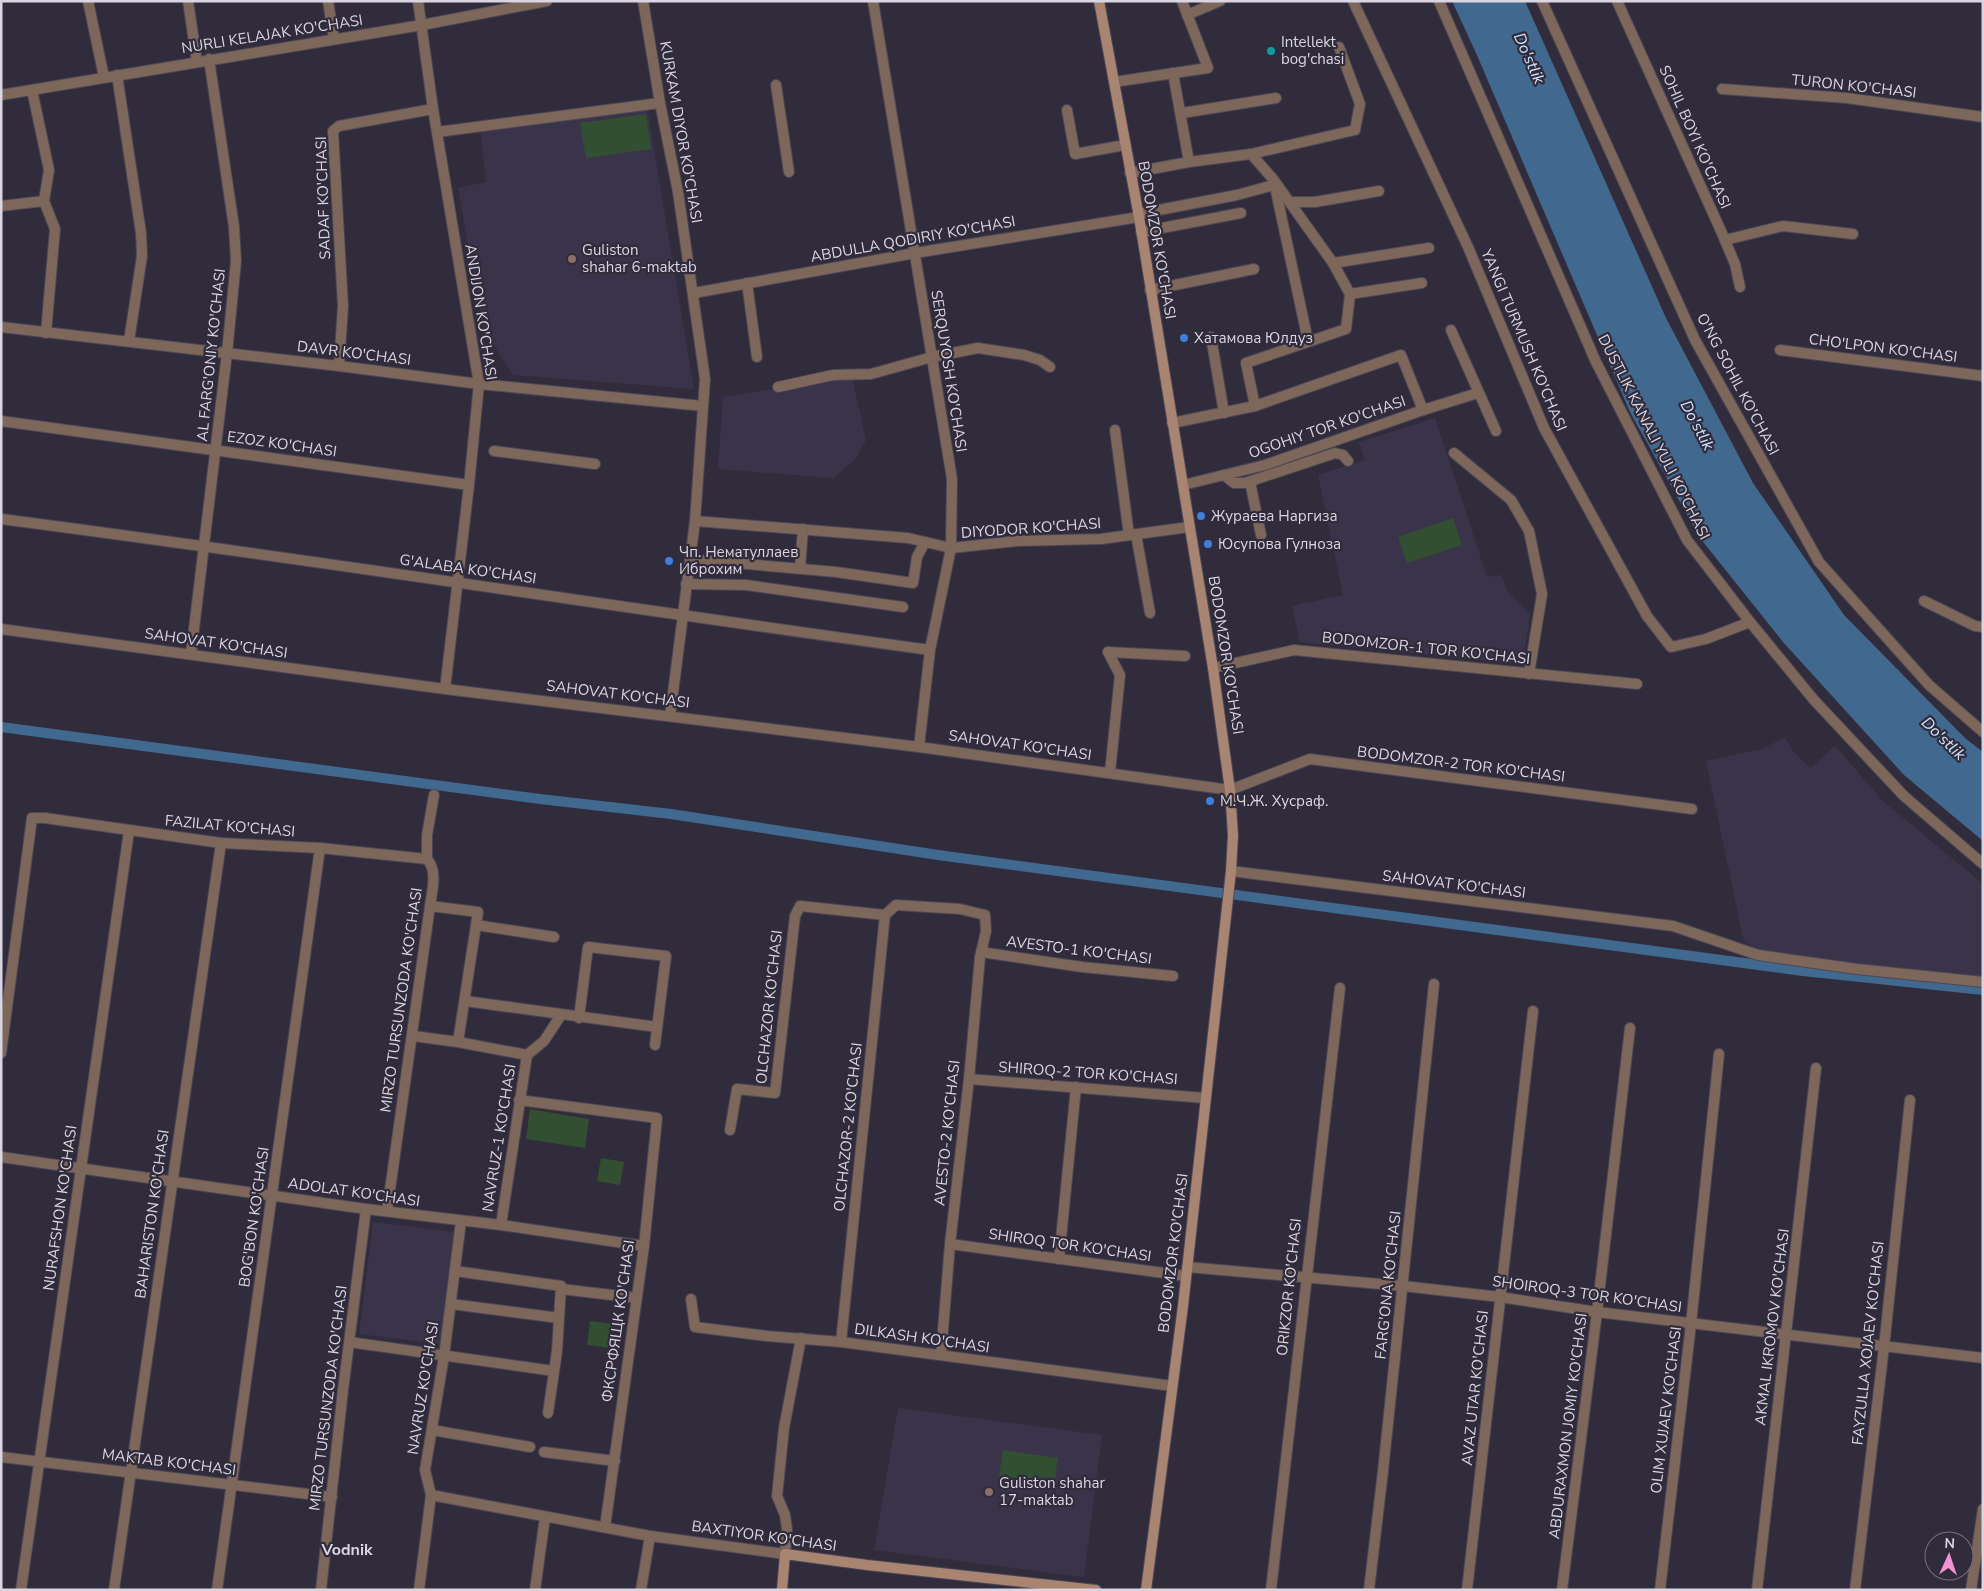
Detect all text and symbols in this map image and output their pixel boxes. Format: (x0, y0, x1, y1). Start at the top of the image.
street label: NURLI KELAJAK KO'CHASI (180, 10, 364, 58)
water label: Do'stlik (1508, 29, 1551, 88)
place label: Intellekt bog'chasi (1281, 32, 1344, 69)
street label: KURKAM DIYOR KO'CHASI (655, 39, 707, 225)
marker: Intellekt bog'chasi (1265, 45, 1277, 57)
street label: SOHIL BOYI KO'CHASI (1654, 62, 1736, 212)
street label: TURON KO'CHASI (1791, 69, 1917, 103)
street label: SADAF KO'CHASI (311, 136, 335, 260)
street label: BODOMZOR KO'CHASI (1133, 159, 1181, 321)
street label: ABDULLA QODIRIY KO'CHASI (809, 211, 1017, 267)
place label: Guliston shahar 6-maktab (582, 240, 697, 277)
street label: ANDIJON KO'CHASI (460, 243, 502, 381)
street label: YANGI TURMUSH KO'CHASI (1476, 245, 1571, 434)
marker: Guliston shahar 6-maktab (566, 253, 578, 265)
street label: AL FARG'ONIY KO'CHASI (192, 268, 230, 442)
street label: SERQUYOSH KO'CHASI (926, 289, 972, 453)
street label: O'NG SOHIL KO'CHASI (1692, 310, 1784, 458)
place label: Хатамова Юлдуз (1194, 328, 1313, 348)
street label: CHO'LPON KO'CHASI (1808, 329, 1958, 367)
street label: DUSTLIK KANALI YULI KO'CHASI (1593, 331, 1715, 543)
marker: Хатамова Юлдуз (1178, 332, 1190, 344)
street label: DAVR KO'CHASI (296, 336, 412, 370)
street label: OGOHIY TOR KO'CHASI (1246, 391, 1408, 463)
water label: Do'stlik (1675, 396, 1720, 455)
street label: EZOZ KO'CHASI (226, 426, 338, 462)
place label: Жураева Наргиза (1211, 506, 1338, 526)
marker: Жураева Наргиза (1195, 510, 1207, 522)
street label: DIYODOR KO'CHASI (960, 513, 1102, 543)
place label: Юсупова Гулноза (1218, 534, 1341, 554)
marker: Юсупова Гулноза (1202, 538, 1214, 550)
place label: Чп. Нематуллаев Иброхим (679, 542, 798, 579)
street label: G'ALABA KO'CHASI (398, 550, 538, 588)
marker: Чп. Нематуллаев Иброхим (663, 555, 675, 567)
street label: BODOMZOR KO'CHASI (1204, 574, 1248, 736)
street label: SAHOVAT KO'CHASI (143, 623, 289, 663)
street label: BODOMZOR-1 TOR KO'CHASI (1321, 627, 1531, 669)
street label: SAHOVAT KO'CHASI (545, 675, 691, 713)
water label: Do'stlik (1916, 712, 1971, 766)
street label: SAHOVAT KO'CHASI (947, 725, 1093, 765)
street label: BODOMZOR-2 TOR KO'CHASI (1356, 741, 1566, 787)
place label: М.Ч.Ж. Хусраф. (1220, 791, 1328, 811)
marker: М.Ч.Ж. Хусраф. (1204, 795, 1216, 807)
street label: FAZILAT KO'CHASI (164, 810, 296, 842)
street label: SAHOVAT KO'CHASI (1381, 865, 1527, 903)
street label: MIRZO TURSUNZODA KO'CHASI (375, 886, 427, 1114)
street label: OLCHAZOR KO'CHASI (751, 929, 787, 1085)
street label: AVESTO-1 KO'CHASI (1005, 931, 1153, 969)
street label: OLCHAZOR-2 KO'CHASI (829, 1042, 867, 1212)
street label: SHIROQ-2 TOR KO'CHASI (998, 1057, 1178, 1089)
street label: AVESTO-2 KO'CHASI (929, 1059, 965, 1207)
street label: NAVRUZ-1 KO'CHASI (477, 1063, 521, 1213)
street label: NURAFSHON KO'CHASI (38, 1124, 82, 1292)
street label: BAHARISTON KO'CHASI (130, 1128, 174, 1300)
street label: BOG'BON KO'CHASI (234, 1145, 274, 1289)
street label: BODOMZOR KO'CHASI (1153, 1172, 1193, 1334)
street label: ADOLAT KO'CHASI (287, 1173, 421, 1211)
street label: FARG'ONA KO'CHASI (1370, 1210, 1406, 1360)
street label: ORIKZOR KO'CHASI (1272, 1217, 1306, 1357)
street label: SHIROQ TOR KO'CHASI (987, 1224, 1153, 1266)
street label: AKMAL IKROMOV KO'CHASI (1750, 1227, 1794, 1427)
street label: ФКСРФЯЩК KO'CHASI (597, 1239, 639, 1403)
street label: FAYZULLA XOJAEV KO'CHASI (1847, 1240, 1889, 1446)
street label: SHOIROQ-3 TOR KO'CHASI (1491, 1271, 1683, 1317)
street label: MIRZO TURSUNZODA KO'CHASI (304, 1284, 352, 1512)
street label: AVAZ UTAR KO'CHASI (1457, 1309, 1493, 1467)
street label: ABDURAXMON JOMIY KO'CHASI (1544, 1312, 1592, 1540)
street label: DILKASH KO'CHASI (853, 1319, 991, 1357)
street label: NAVRUZ KO'CHASI (403, 1320, 443, 1456)
street label: OLIM XUJAEV KO'CHASI (1646, 1325, 1686, 1495)
street label: MAKTAB KO'CHASI (101, 1444, 237, 1480)
place label: Guliston shahar 17-maktab (999, 1473, 1105, 1510)
marker: Guliston shahar 17-maktab (983, 1486, 995, 1498)
street label: BAXTIYOR KO'CHASI (690, 1516, 838, 1556)
north arrow (1924, 1531, 1974, 1581)
text: N (1944, 1534, 1955, 1553)
district label: Vodnik (320, 1539, 373, 1561)

